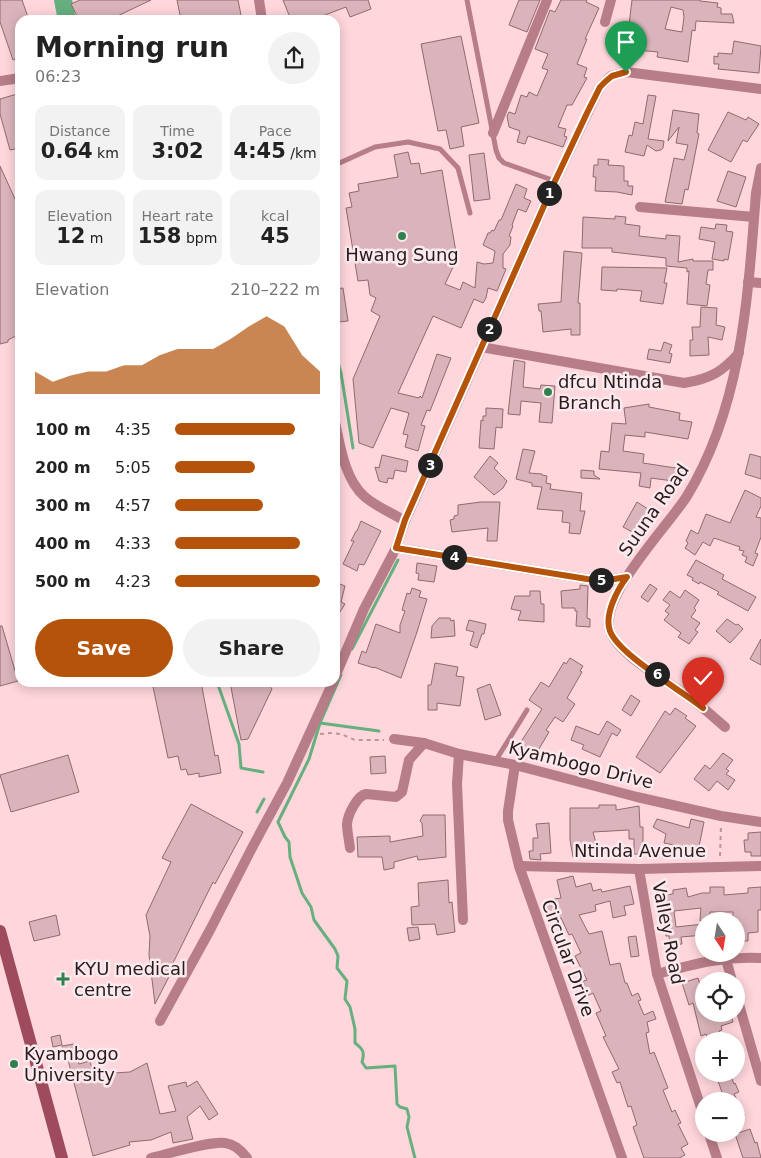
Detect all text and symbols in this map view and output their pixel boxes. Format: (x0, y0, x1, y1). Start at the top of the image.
pin (605, 21, 647, 72)
icon: arrive (612, 28, 640, 56)
text: Morning run (35, 31, 229, 64)
button: share (268, 32, 320, 84)
text: 06:23 (35, 67, 81, 86)
text: Distance (49, 123, 110, 139)
text: Time (160, 123, 195, 139)
text: Pace (259, 123, 292, 139)
text: 0.64 (41, 139, 93, 163)
text: 3:02 (151, 139, 204, 163)
text: 4:45 (234, 139, 286, 163)
text: km (93, 145, 119, 161)
text: /km (286, 145, 317, 161)
pin: 1 (536, 180, 562, 206)
text: 1 (545, 185, 554, 201)
text: Elevation (47, 208, 112, 224)
text: Heart rate (142, 208, 213, 224)
text: kcal (261, 208, 289, 224)
text: 12 (56, 224, 85, 248)
text: 158 (138, 224, 181, 248)
text: 45 (261, 224, 290, 248)
text: m (85, 230, 103, 246)
text: bpm (181, 230, 217, 246)
marker: Hwang Sung (396, 230, 408, 242)
place label: Hwang Sung (345, 244, 459, 265)
text: Elevation (35, 280, 109, 299)
text: 210–222 m (230, 280, 320, 299)
pin: 2 (476, 316, 502, 342)
text: 2 (485, 321, 494, 337)
place label: dfcu Ntinda Branch (558, 371, 662, 413)
marker: dfcu Ntinda Branch (542, 386, 554, 398)
text: 100 m (35, 420, 91, 439)
text: 4:35 (115, 420, 151, 439)
pin: 3 (418, 452, 442, 478)
text: 3 (426, 457, 435, 473)
text: 200 m (35, 458, 91, 477)
text: 5:05 (115, 458, 151, 477)
street label: Suuna Road (614, 460, 693, 560)
text: 300 m (35, 496, 91, 515)
text: 4:57 (115, 496, 151, 515)
text: 400 m (35, 534, 91, 553)
text: 4:33 (115, 534, 151, 553)
pin: 4 (442, 544, 466, 570)
text: 4 (450, 549, 459, 565)
pin: 5 (588, 568, 614, 592)
text: 500 m (35, 572, 91, 591)
text: 4:23 (115, 572, 151, 591)
text: 5 (597, 572, 606, 588)
button: Save (35, 619, 173, 677)
button: Share (183, 619, 320, 677)
pin (682, 657, 724, 708)
pin: 6 (644, 662, 670, 686)
icon: check (689, 664, 717, 692)
text: 6 (653, 666, 662, 682)
street label: Kyambogo Drive (507, 736, 656, 793)
street label: Ntinda Avenue (574, 840, 706, 861)
street label: Valley Road (648, 880, 689, 986)
street label: Circular Drive (538, 896, 599, 1019)
north arrow (695, 912, 745, 962)
map controls (695, 912, 745, 1142)
place label: KYU medical centre (74, 958, 186, 1000)
marker: KYU medical centre (56, 972, 70, 986)
button: locate (695, 972, 745, 1022)
button: + (695, 1032, 745, 1082)
place label: Kyambogo University (24, 1043, 119, 1085)
marker: Kyambogo University (8, 1058, 20, 1070)
button: − (695, 1092, 745, 1142)

